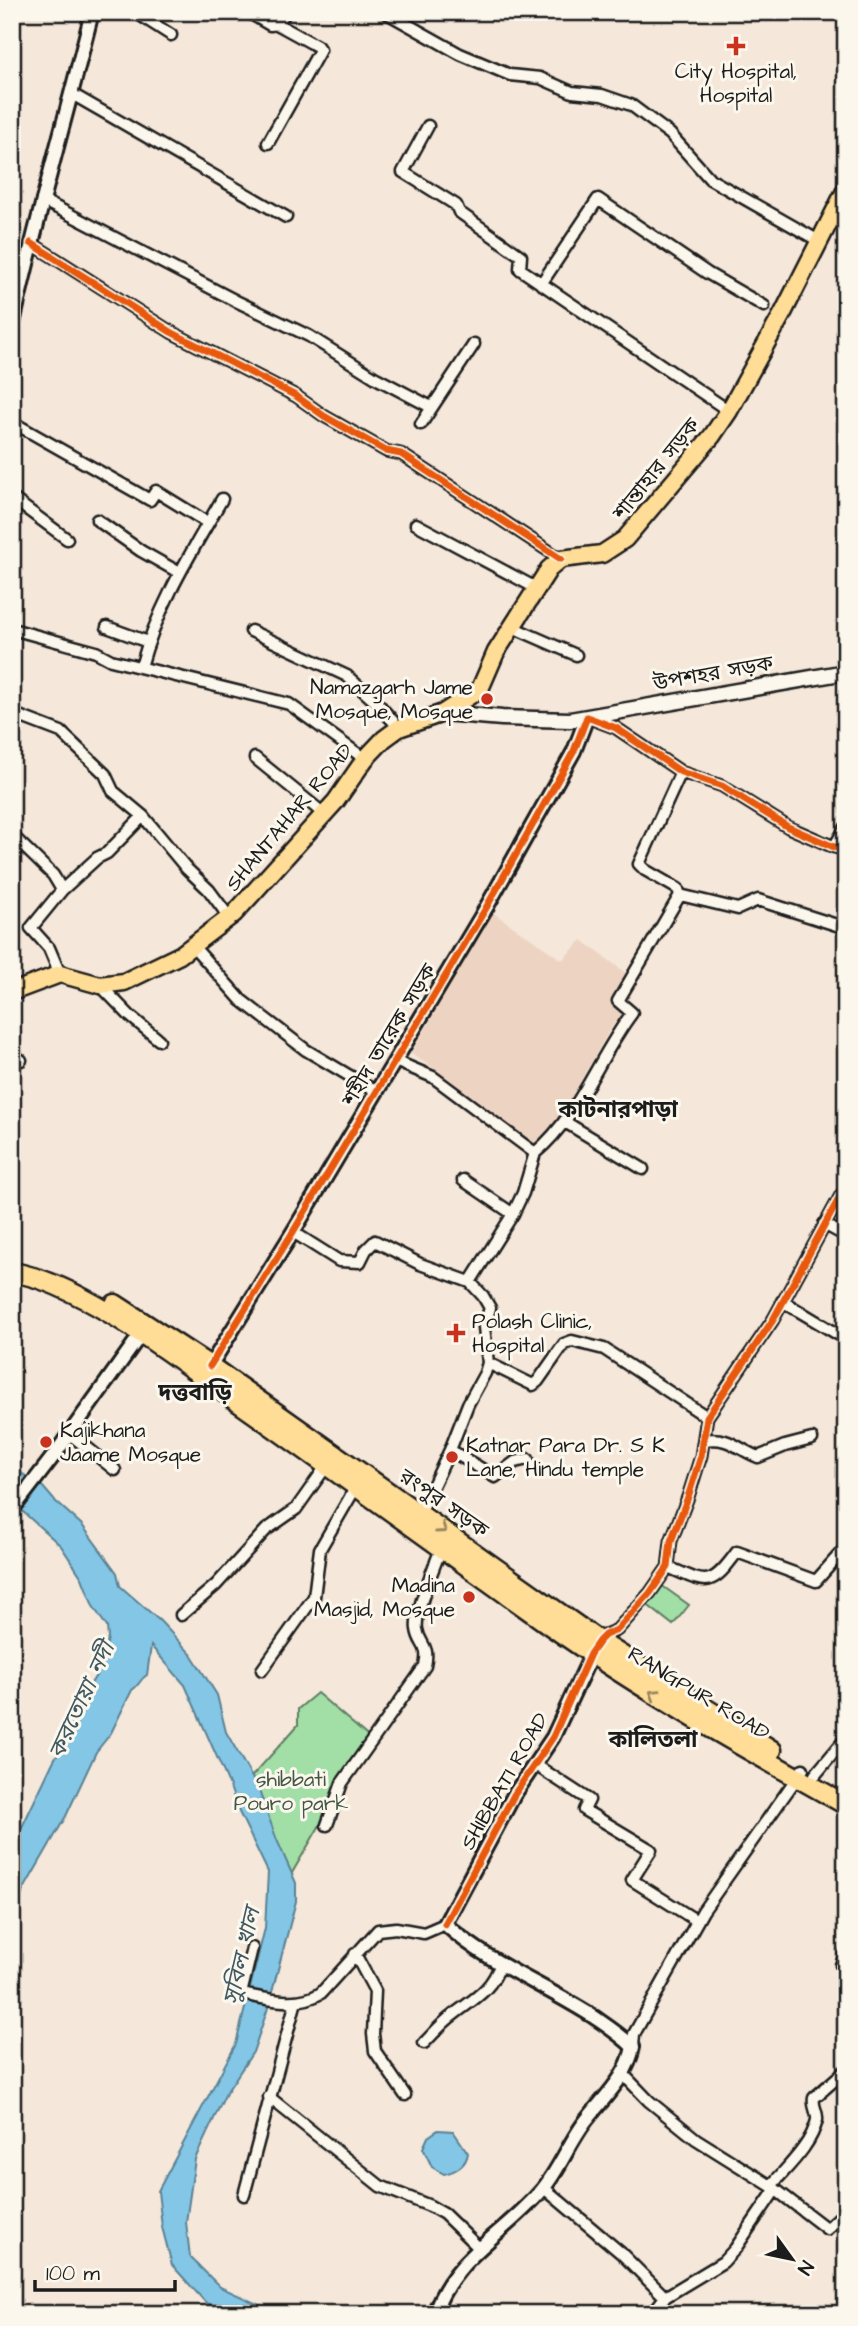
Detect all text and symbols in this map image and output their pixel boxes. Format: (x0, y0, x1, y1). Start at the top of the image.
marker: City Hospital, Hospital (726, 36, 746, 56)
place label: City Hospital, Hospital (675, 57, 797, 111)
street label: শান্তাহার সড়ক (605, 411, 707, 527)
street label: উপশহর সড়ক (650, 648, 776, 698)
place label: Namazgarh Jame Mosque, Mosque (310, 673, 473, 726)
marker: Namazgarh Jame Mosque, Mosque (479, 691, 495, 707)
street label: SHANTAHAR ROAD (219, 737, 360, 898)
street label: শহীদ তারেক সড়ক (335, 957, 444, 1113)
district label: কাটনারপাড়া (557, 1094, 678, 1126)
place label: Polash Clinic, Hospital (472, 1307, 593, 1361)
marker: Polash Clinic, Hospital (446, 1323, 466, 1343)
district label: দত্তবাড়ি (157, 1377, 232, 1409)
place label: Kajikhana Jaame Mosque (60, 1416, 201, 1469)
place label: Katnar Para Dr. S K Lane, Hindu temple (466, 1431, 665, 1485)
marker: Kajikhana Jaame Mosque (38, 1434, 54, 1450)
marker: Katnar Para Dr. S K Lane, Hindu temple (444, 1449, 460, 1465)
street label: রংপুর সড়ক (393, 1462, 495, 1545)
one-way arrow (434, 1521, 447, 1533)
place label: Madina Masjid, Mosque (314, 1571, 455, 1624)
marker: Madina Masjid, Mosque (461, 1589, 477, 1605)
water label: করতোয়া নদী (41, 1633, 125, 1764)
street label: RANGPUR ROAD (622, 1640, 775, 1747)
one-way arrow (648, 1689, 661, 1702)
street label: SHIBBATI ROAD (454, 1707, 556, 1855)
district label: কালিতলা (607, 1724, 698, 1756)
park label: shibbati Pouro park (234, 1765, 348, 1819)
water label: সুবিল খাল (215, 1901, 270, 2008)
north arrow (756, 2224, 826, 2294)
scale bar (35, 2249, 175, 2293)
text: N (790, 2255, 820, 2280)
text: 100 m (46, 2259, 101, 2288)

